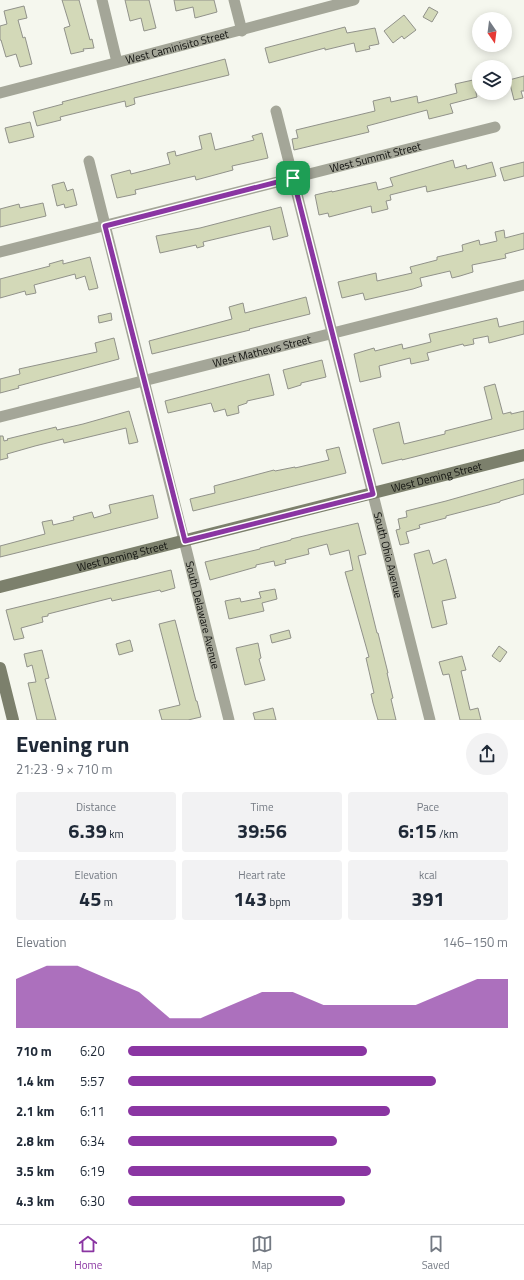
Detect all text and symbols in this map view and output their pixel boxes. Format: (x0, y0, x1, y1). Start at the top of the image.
north arrow (472, 12, 512, 52)
map controls (472, 12, 512, 100)
street label: West Caminisito Street (124, 26, 231, 68)
button: layers (472, 60, 512, 100)
street label: West Summit Street (328, 138, 423, 176)
pin (276, 161, 310, 195)
icon: arrive (282, 167, 304, 189)
street label: West Mathews Street (211, 331, 313, 371)
street label: West Deming Street (389, 458, 484, 496)
street label: South Ohio Avenue (370, 510, 407, 600)
street label: West Deming Street (75, 537, 169, 575)
street label: South Delaware Avenue (182, 559, 224, 671)
text: Evening run (16, 727, 129, 761)
button: share (466, 733, 508, 775)
text: 21:23 · 9 × 710 m (16, 759, 112, 779)
text: Distance (76, 799, 116, 815)
text: Time (251, 799, 273, 815)
text: Pace (417, 799, 439, 815)
text: 6.39 (68, 815, 107, 846)
text: 39:56 (237, 815, 287, 846)
text: 6:15 (398, 815, 437, 846)
text: km (107, 826, 124, 842)
text: /km (437, 826, 458, 842)
text: Elevation (75, 867, 117, 883)
text: Heart rate (238, 867, 286, 883)
text: kcal (419, 867, 437, 883)
text: 45 (79, 883, 101, 914)
text: 143 (234, 883, 267, 914)
text: 391 (411, 883, 445, 914)
text: m (101, 894, 113, 910)
text: bpm (267, 894, 290, 910)
text: Elevation (16, 932, 67, 952)
text: 146–150 m (442, 932, 508, 952)
text: 710 m (16, 1041, 52, 1061)
text: 6:20 (80, 1041, 105, 1061)
text: 1.4 km (16, 1071, 54, 1091)
text: 5:57 (80, 1071, 105, 1091)
text: 2.1 km (16, 1101, 54, 1121)
text: 6:11 (80, 1101, 105, 1121)
text: 2.8 km (16, 1131, 54, 1151)
text: 6:34 (80, 1131, 105, 1151)
text: 3.5 km (16, 1161, 54, 1181)
text: 6:19 (80, 1161, 105, 1181)
text: 4.3 km (16, 1191, 54, 1211)
text: 6:30 (80, 1191, 105, 1211)
tab: Home (74, 1233, 102, 1273)
tab: Map (251, 1233, 273, 1273)
tab: Saved (422, 1233, 450, 1273)

